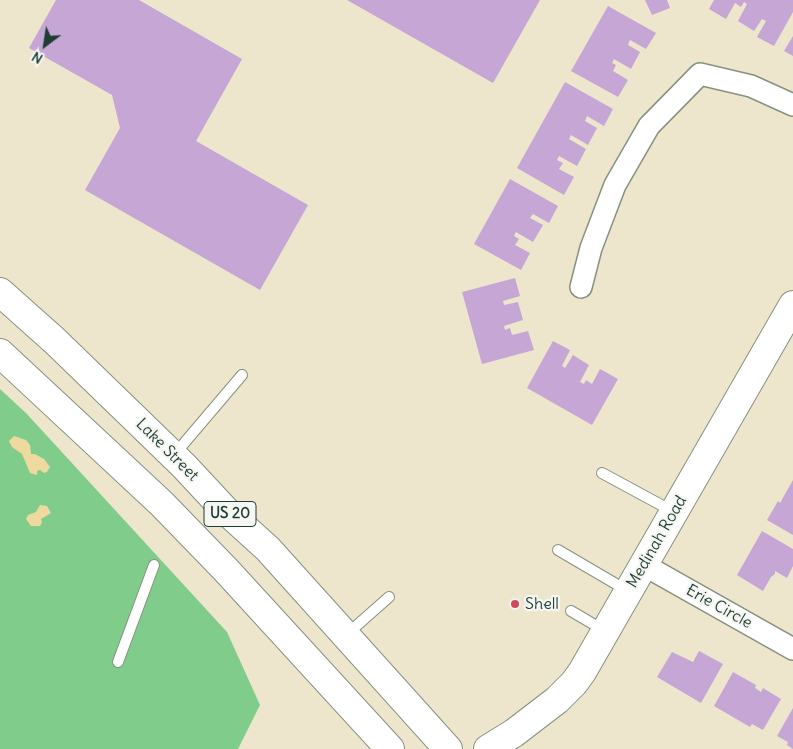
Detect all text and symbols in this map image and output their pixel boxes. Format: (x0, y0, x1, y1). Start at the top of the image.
north arrow (20, 20, 70, 70)
text: N (28, 48, 46, 68)
street label: Lake Street (132, 415, 202, 485)
street label: Medinah Road (623, 492, 691, 592)
road number: US 20 (204, 502, 256, 526)
street label: Erie Circle (683, 581, 755, 633)
place label: Shell (525, 594, 559, 614)
marker: Shell (509, 598, 521, 610)

